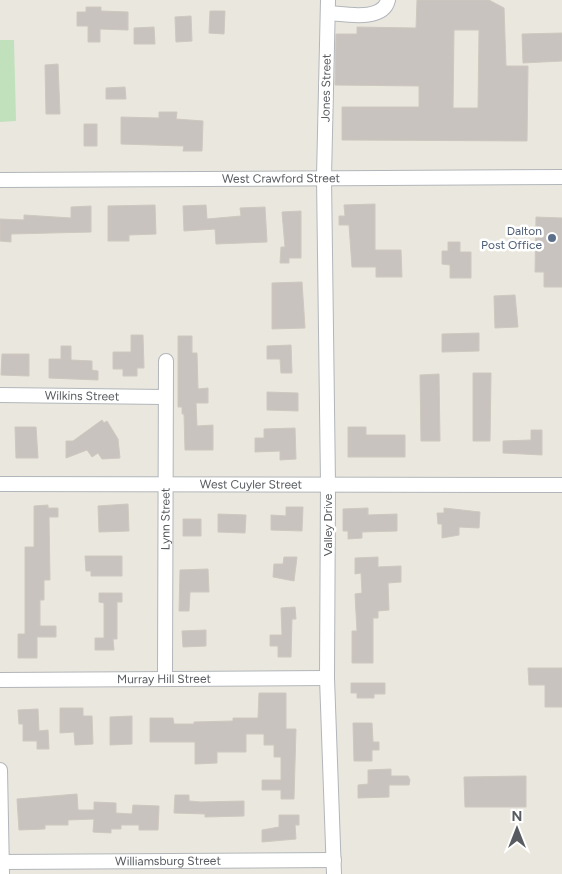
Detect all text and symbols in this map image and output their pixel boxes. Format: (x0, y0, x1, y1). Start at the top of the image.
street label: Jones Street (318, 53, 334, 122)
street label: West Crawford Street (222, 171, 340, 186)
place label: Dalton Post Office (481, 224, 542, 252)
marker: Dalton Post Office (546, 232, 558, 244)
street label: Wilkins Street (45, 389, 120, 403)
street label: West Cuyler Street (200, 477, 303, 492)
street label: Lynn Street (158, 487, 173, 550)
street label: Valley Drive (321, 493, 335, 556)
street label: Murray Hill Street (117, 672, 211, 686)
north arrow (492, 804, 542, 854)
text: N (512, 808, 522, 825)
street label: Williamsburg Street (115, 854, 221, 868)

